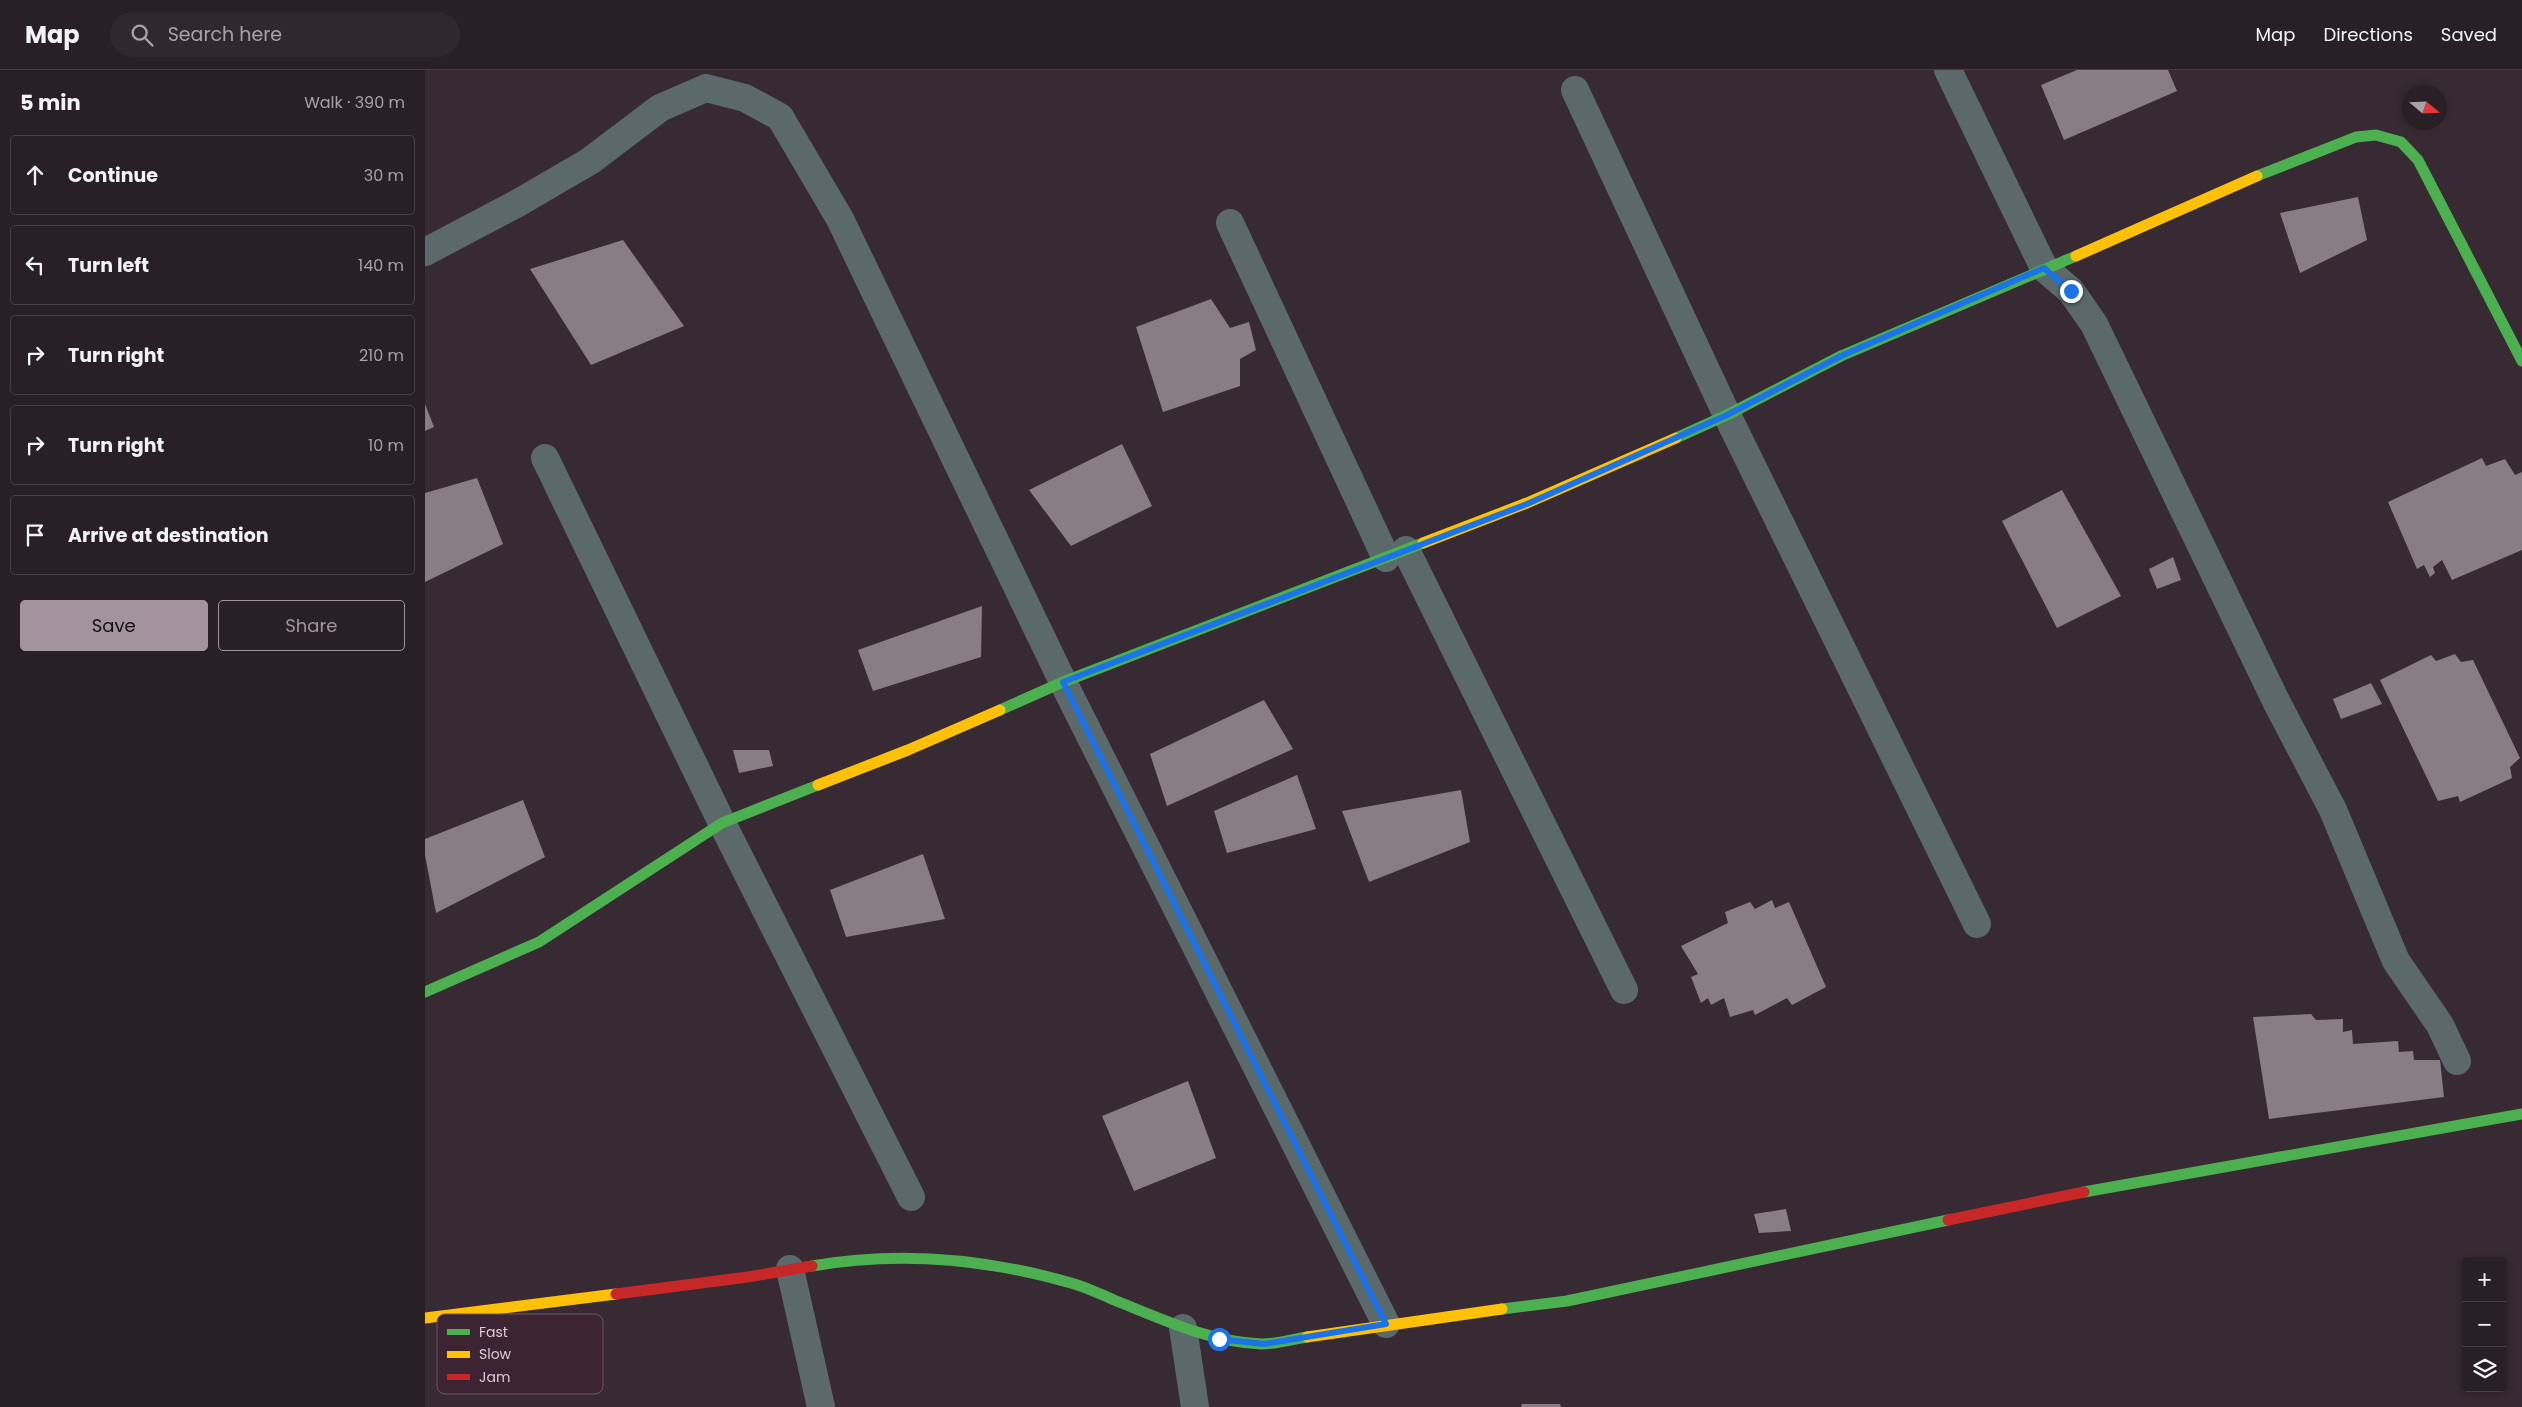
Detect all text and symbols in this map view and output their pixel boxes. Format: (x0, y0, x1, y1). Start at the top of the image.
search box (110, 12, 460, 57)
text: Map (25, 18, 80, 51)
icon: search (128, 21, 156, 49)
text: Search here (168, 21, 282, 48)
text: Map (2256, 22, 2295, 47)
text: Directions (2323, 22, 2413, 47)
text: Saved (2441, 22, 2497, 47)
north arrow (2402, 85, 2447, 130)
text: 5 min (20, 88, 81, 117)
text: Walk · 390 m (304, 91, 405, 114)
icon: ahead (21, 161, 49, 189)
text: Continue (68, 162, 158, 189)
text: 30 m (364, 164, 404, 187)
icon: left (21, 251, 49, 279)
text: Turn left (68, 252, 149, 279)
text: 140 m (358, 254, 404, 277)
route end (2060, 280, 2083, 303)
icon: right (21, 341, 49, 369)
text: Turn right (68, 342, 164, 369)
text: 210 m (359, 344, 404, 367)
icon: right (21, 431, 49, 459)
text: Turn right (68, 432, 164, 459)
text: 10 m (368, 434, 404, 457)
icon: arrive (21, 521, 49, 549)
text: Arrive at destination (68, 522, 269, 549)
button: Save (20, 600, 208, 651)
button: Share (218, 600, 405, 651)
map controls (2462, 1257, 2507, 1392)
button: + (2462, 1257, 2507, 1302)
button: − (2462, 1302, 2507, 1347)
legend (437, 1314, 603, 1394)
text: Fast (479, 1322, 508, 1342)
route start (1208, 1328, 1231, 1351)
text: Slow (479, 1344, 512, 1364)
button: layers (2462, 1347, 2507, 1392)
text: Jam (479, 1367, 510, 1387)

